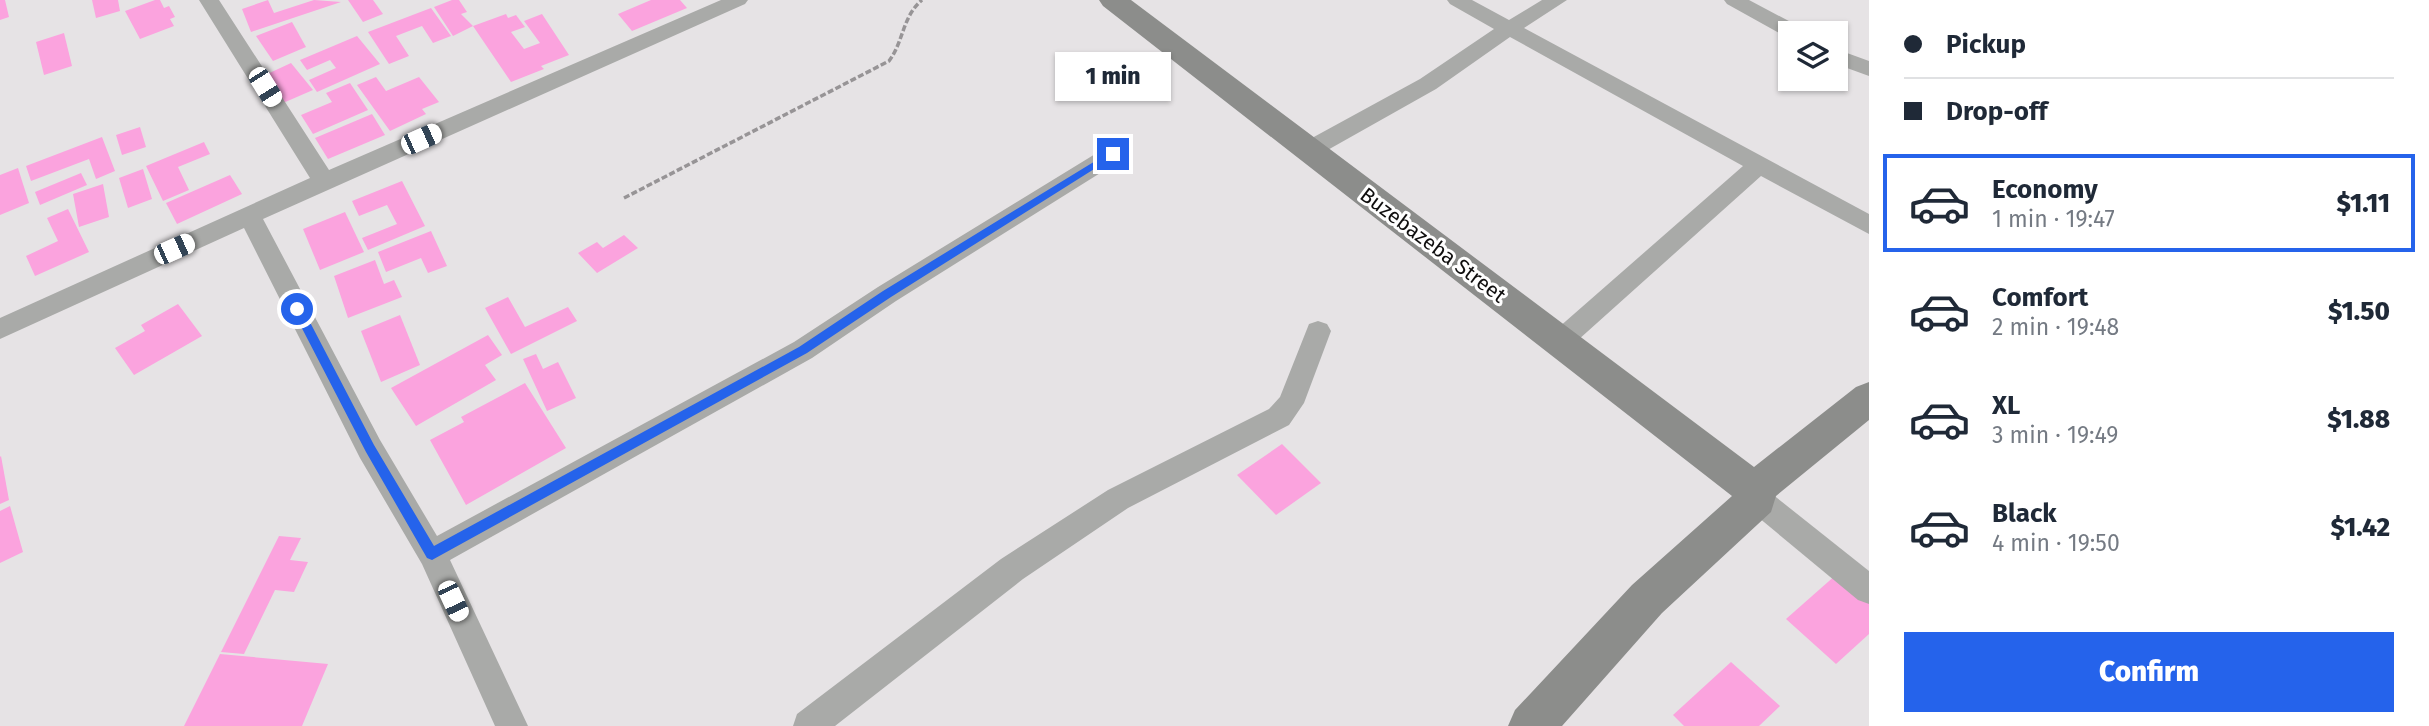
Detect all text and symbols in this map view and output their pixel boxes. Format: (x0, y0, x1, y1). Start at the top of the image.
map controls (1778, 21, 1848, 91)
button: layers (1778, 21, 1848, 91)
text: Pickup (1946, 29, 2026, 60)
callout: 1 min (1055, 52, 1171, 102)
text: 1 min (1085, 62, 1141, 90)
car (245, 64, 286, 110)
text: Drop-off (1946, 96, 2048, 127)
car (398, 121, 445, 157)
route end (1097, 138, 1129, 170)
icon: car (1908, 172, 1971, 235)
text: Economy (1992, 174, 2098, 205)
street label: Buzebazeba Street (1355, 182, 1511, 309)
text: $1.11 (2337, 188, 2390, 219)
text: 1 min · 19:47 (1992, 205, 2115, 233)
car (151, 231, 198, 267)
icon: car (1908, 280, 1971, 343)
text: Comfort (1992, 282, 2088, 313)
route start (281, 293, 313, 325)
text: $1.50 (2328, 296, 2390, 327)
text: 2 min · 19:48 (1992, 313, 2119, 341)
icon: car (1908, 388, 1971, 451)
text: XL (1992, 390, 2020, 421)
text: $1.88 (2327, 404, 2390, 435)
text: 3 min · 19:49 (1992, 421, 2118, 449)
icon: car (1908, 496, 1971, 559)
text: Black (1992, 498, 2057, 529)
text: $1.42 (2330, 512, 2390, 543)
text: 4 min · 19:50 (1992, 529, 2120, 557)
car (435, 578, 472, 624)
button: Confirm (1904, 632, 2394, 712)

